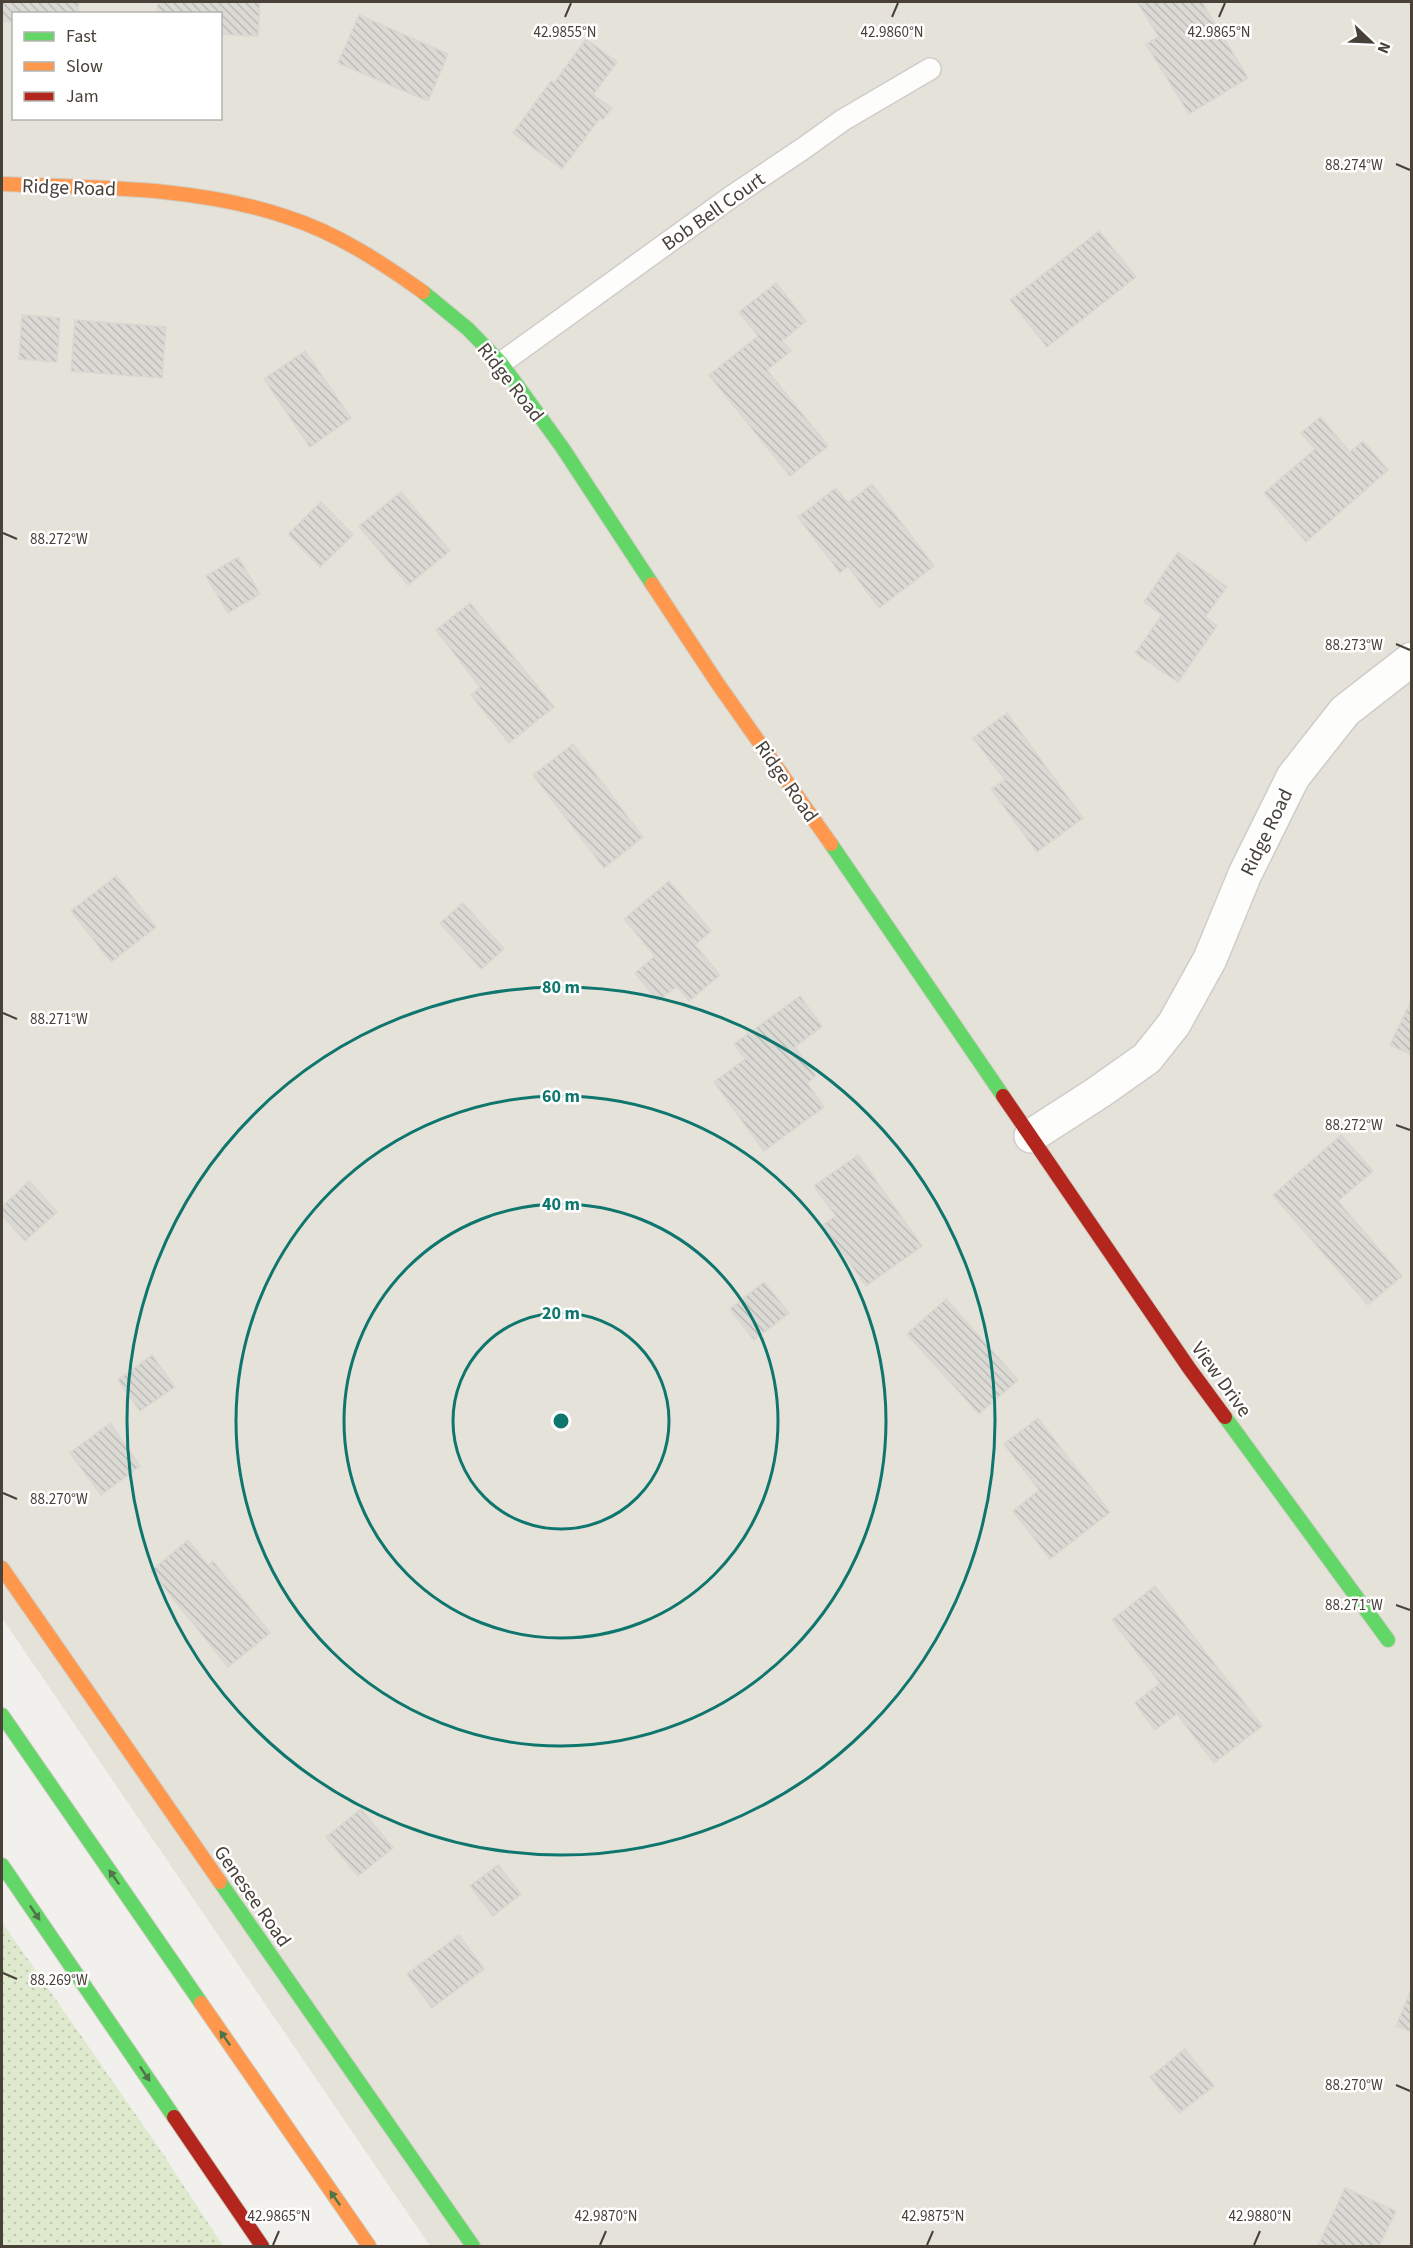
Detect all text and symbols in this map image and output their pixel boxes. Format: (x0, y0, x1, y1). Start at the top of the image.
legend (12, 12, 222, 120)
north arrow (1341, 12, 1401, 72)
text: 42.9855°N (533, 22, 597, 43)
text: 42.9860°N (860, 22, 924, 43)
text: 42.9865°N (1187, 22, 1251, 43)
text: Fast (66, 24, 97, 49)
text: N (1372, 38, 1396, 57)
text: Slow (66, 54, 103, 79)
text: Jam (66, 84, 99, 109)
text: 88.274°W (1325, 155, 1383, 176)
street label: Bob Bell Court (656, 166, 771, 258)
street label: Ridge Road (21, 172, 116, 204)
street label: Ridge Road (470, 337, 550, 428)
text: 88.272°W (30, 529, 88, 550)
text: 88.273°W (1325, 635, 1383, 656)
street label: Ridge Road (748, 735, 825, 828)
street label: Ridge Road (1234, 784, 1300, 881)
text: 80 m (542, 975, 580, 1000)
text: 88.271°W (30, 1009, 88, 1030)
text: 60 m (542, 1084, 580, 1109)
text: 88.272°W (1325, 1115, 1383, 1136)
text: 40 m (542, 1192, 580, 1217)
text: 20 m (542, 1301, 580, 1326)
street label: View Drive (1184, 1336, 1258, 1423)
centre of rings (551, 1411, 571, 1431)
text: 88.270°W (30, 1489, 88, 1510)
text: 88.271°W (1325, 1595, 1383, 1616)
street label: Genesee Road (207, 1840, 298, 1953)
one-way arrow (108, 1870, 120, 1886)
one-way arrow (29, 1905, 40, 1922)
text: 88.269°W (30, 1970, 88, 1991)
one-way arrow (219, 2030, 230, 2046)
one-way arrow (139, 2066, 150, 2083)
text: 88.270°W (1325, 2075, 1383, 2096)
one-way arrow (329, 2191, 341, 2207)
text: 42.9865°N (247, 2206, 311, 2227)
text: 42.9870°N (574, 2206, 638, 2227)
text: 42.9875°N (901, 2206, 965, 2227)
text: 42.9880°N (1228, 2206, 1292, 2227)

